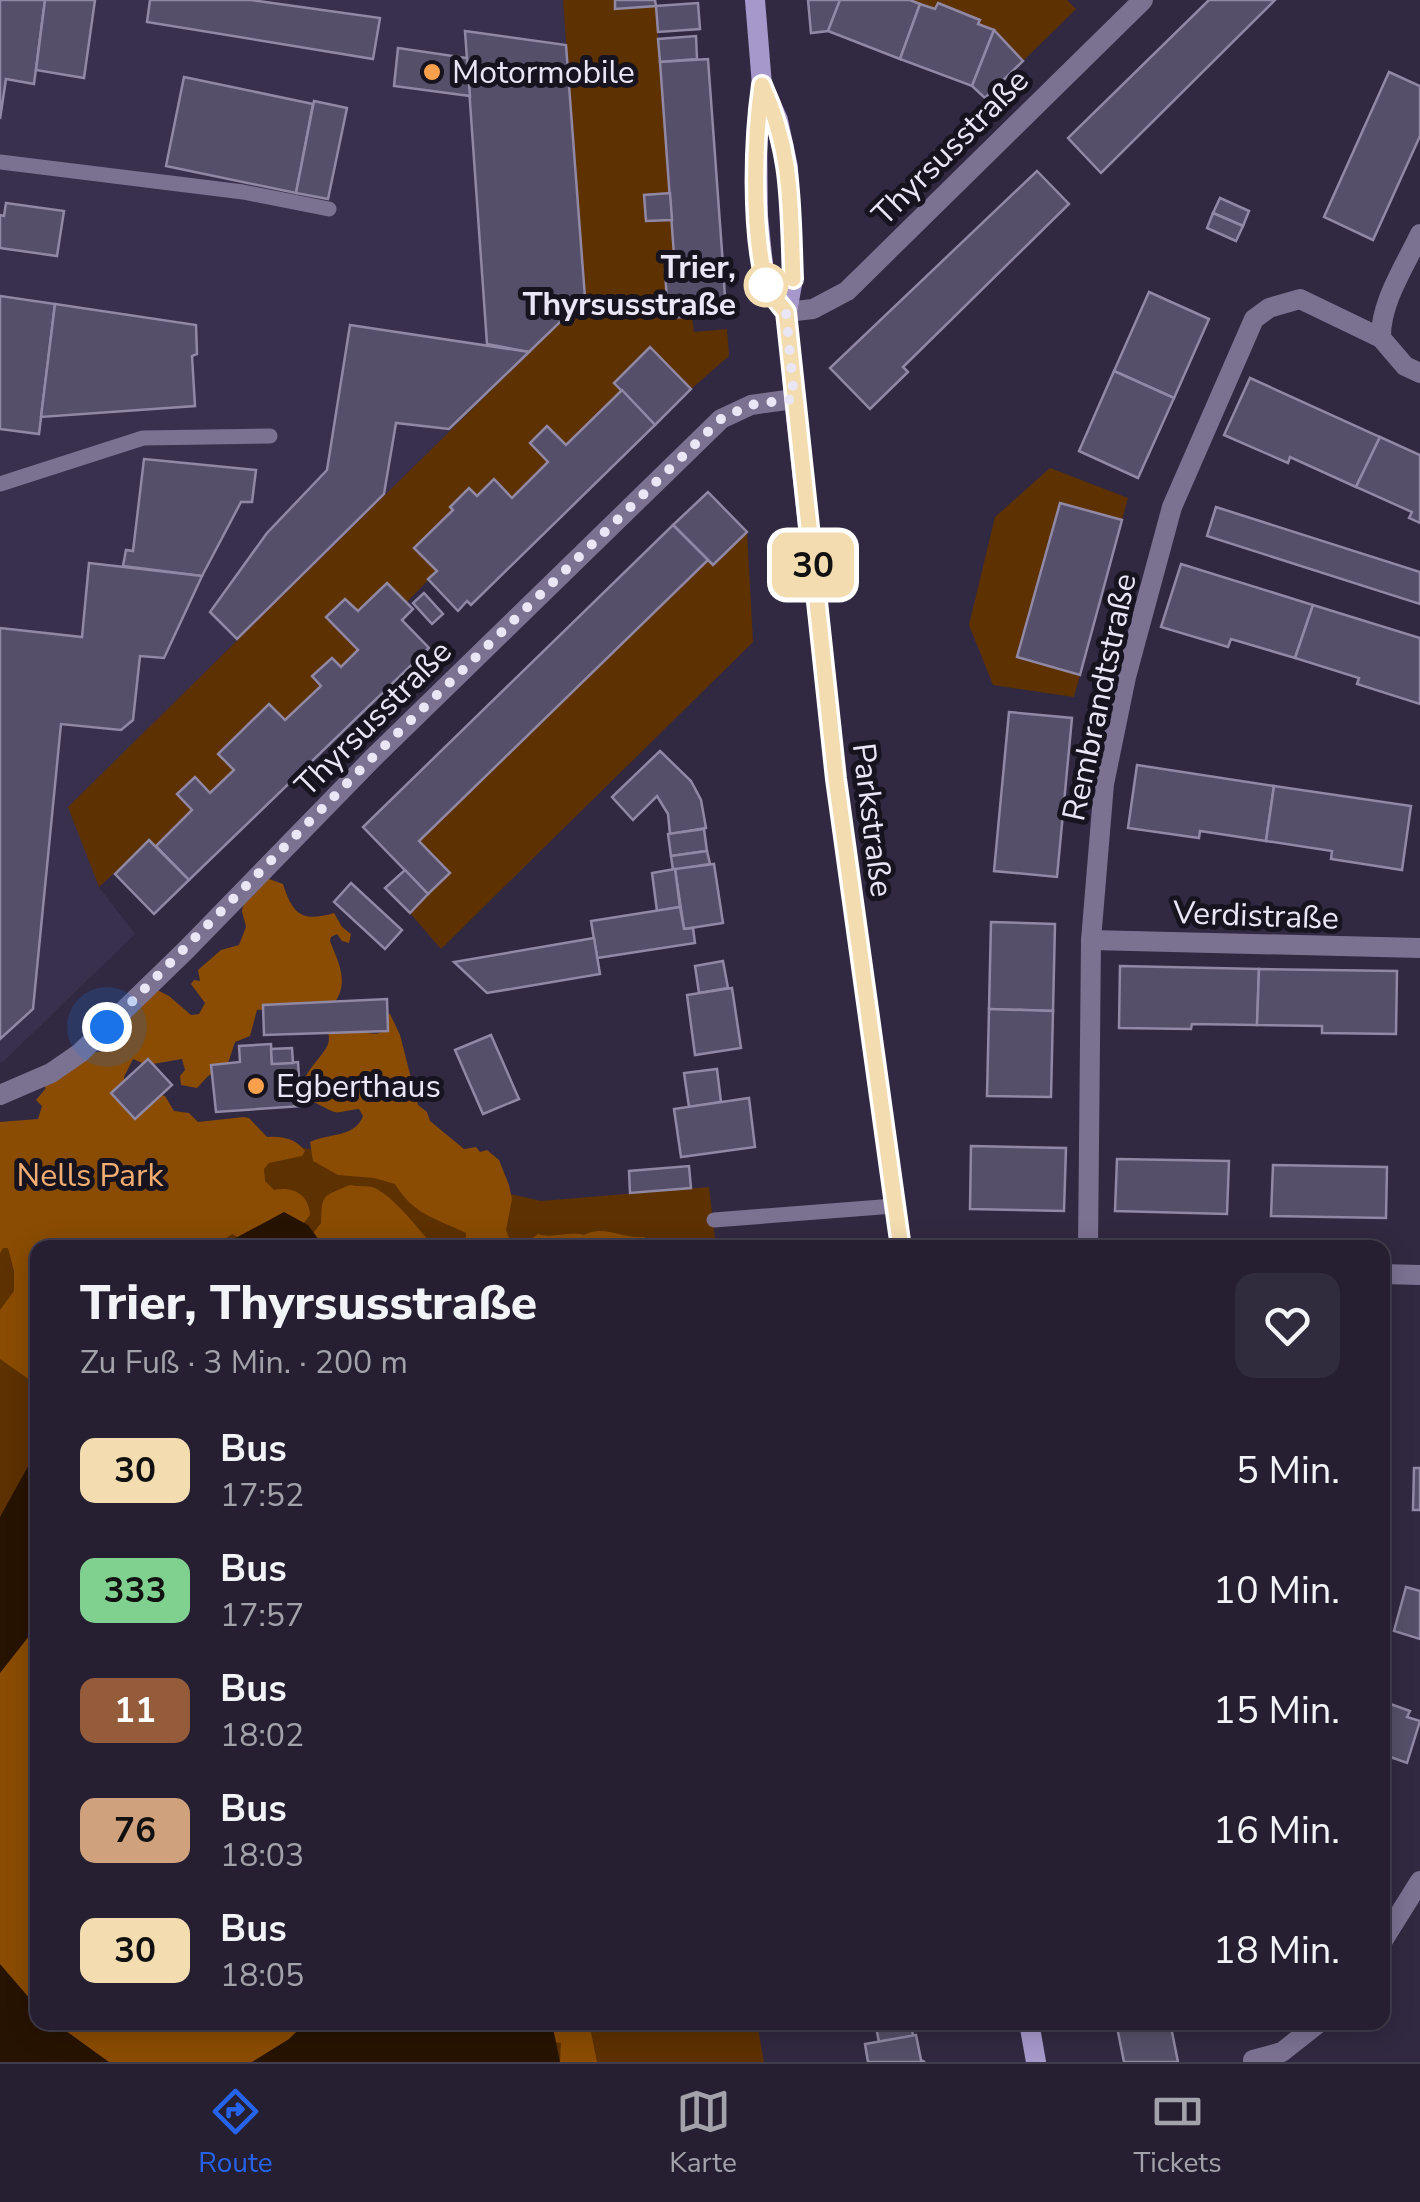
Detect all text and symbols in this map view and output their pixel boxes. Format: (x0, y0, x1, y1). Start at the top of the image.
place label: Motormobile (452, 51, 635, 94)
street label: Thyrsusstraße (863, 60, 1038, 235)
marker: Motormobile (421, 61, 443, 83)
place label: Trier, Thyrsusstraße (523, 246, 736, 326)
marker: Trier, Thyrsusstraße (745, 264, 787, 306)
line badge: 30 (768, 532, 858, 598)
text: 30 (792, 542, 834, 589)
street label: Rembrandtstraße (1052, 569, 1147, 825)
street label: Thyrsusstraße (286, 631, 461, 806)
street label: Parkstraße (842, 741, 903, 900)
street label: Verdistraße (1171, 891, 1340, 940)
your location (82, 1002, 132, 1052)
place label: Egberthaus (276, 1065, 441, 1108)
marker: Egberthaus (245, 1075, 267, 1097)
park label: Nells Park (16, 1154, 164, 1197)
text: Trier, Thyrsusstraße (80, 1270, 537, 1336)
button: heart (1235, 1273, 1340, 1378)
text: Zu Fuß · 3 Min. · 200 m (80, 1341, 408, 1384)
text: Bus (220, 1423, 287, 1474)
text: 5 Min. (1236, 1445, 1340, 1496)
text: 30 (114, 1447, 156, 1494)
text: 17:52 (220, 1474, 304, 1517)
text: Bus (220, 1543, 287, 1594)
text: 10 Min. (1213, 1565, 1340, 1616)
text: 333 (103, 1567, 167, 1614)
text: 17:57 (220, 1594, 304, 1637)
text: Bus (220, 1663, 287, 1714)
text: 15 Min. (1213, 1685, 1340, 1736)
text: 11 (114, 1687, 156, 1734)
text: 18:02 (220, 1714, 304, 1757)
text: Bus (220, 1783, 287, 1834)
text: 16 Min. (1213, 1805, 1340, 1856)
text: 76 (114, 1807, 156, 1854)
text: 18:03 (220, 1834, 304, 1877)
text: Bus (220, 1903, 287, 1954)
text: 18 Min. (1213, 1925, 1340, 1976)
text: 30 (114, 1927, 156, 1974)
text: 18:05 (220, 1954, 304, 1997)
tab: Route (198, 2084, 273, 2182)
tab: Karte (669, 2084, 737, 2182)
tab: Tickets (1134, 2084, 1222, 2182)

